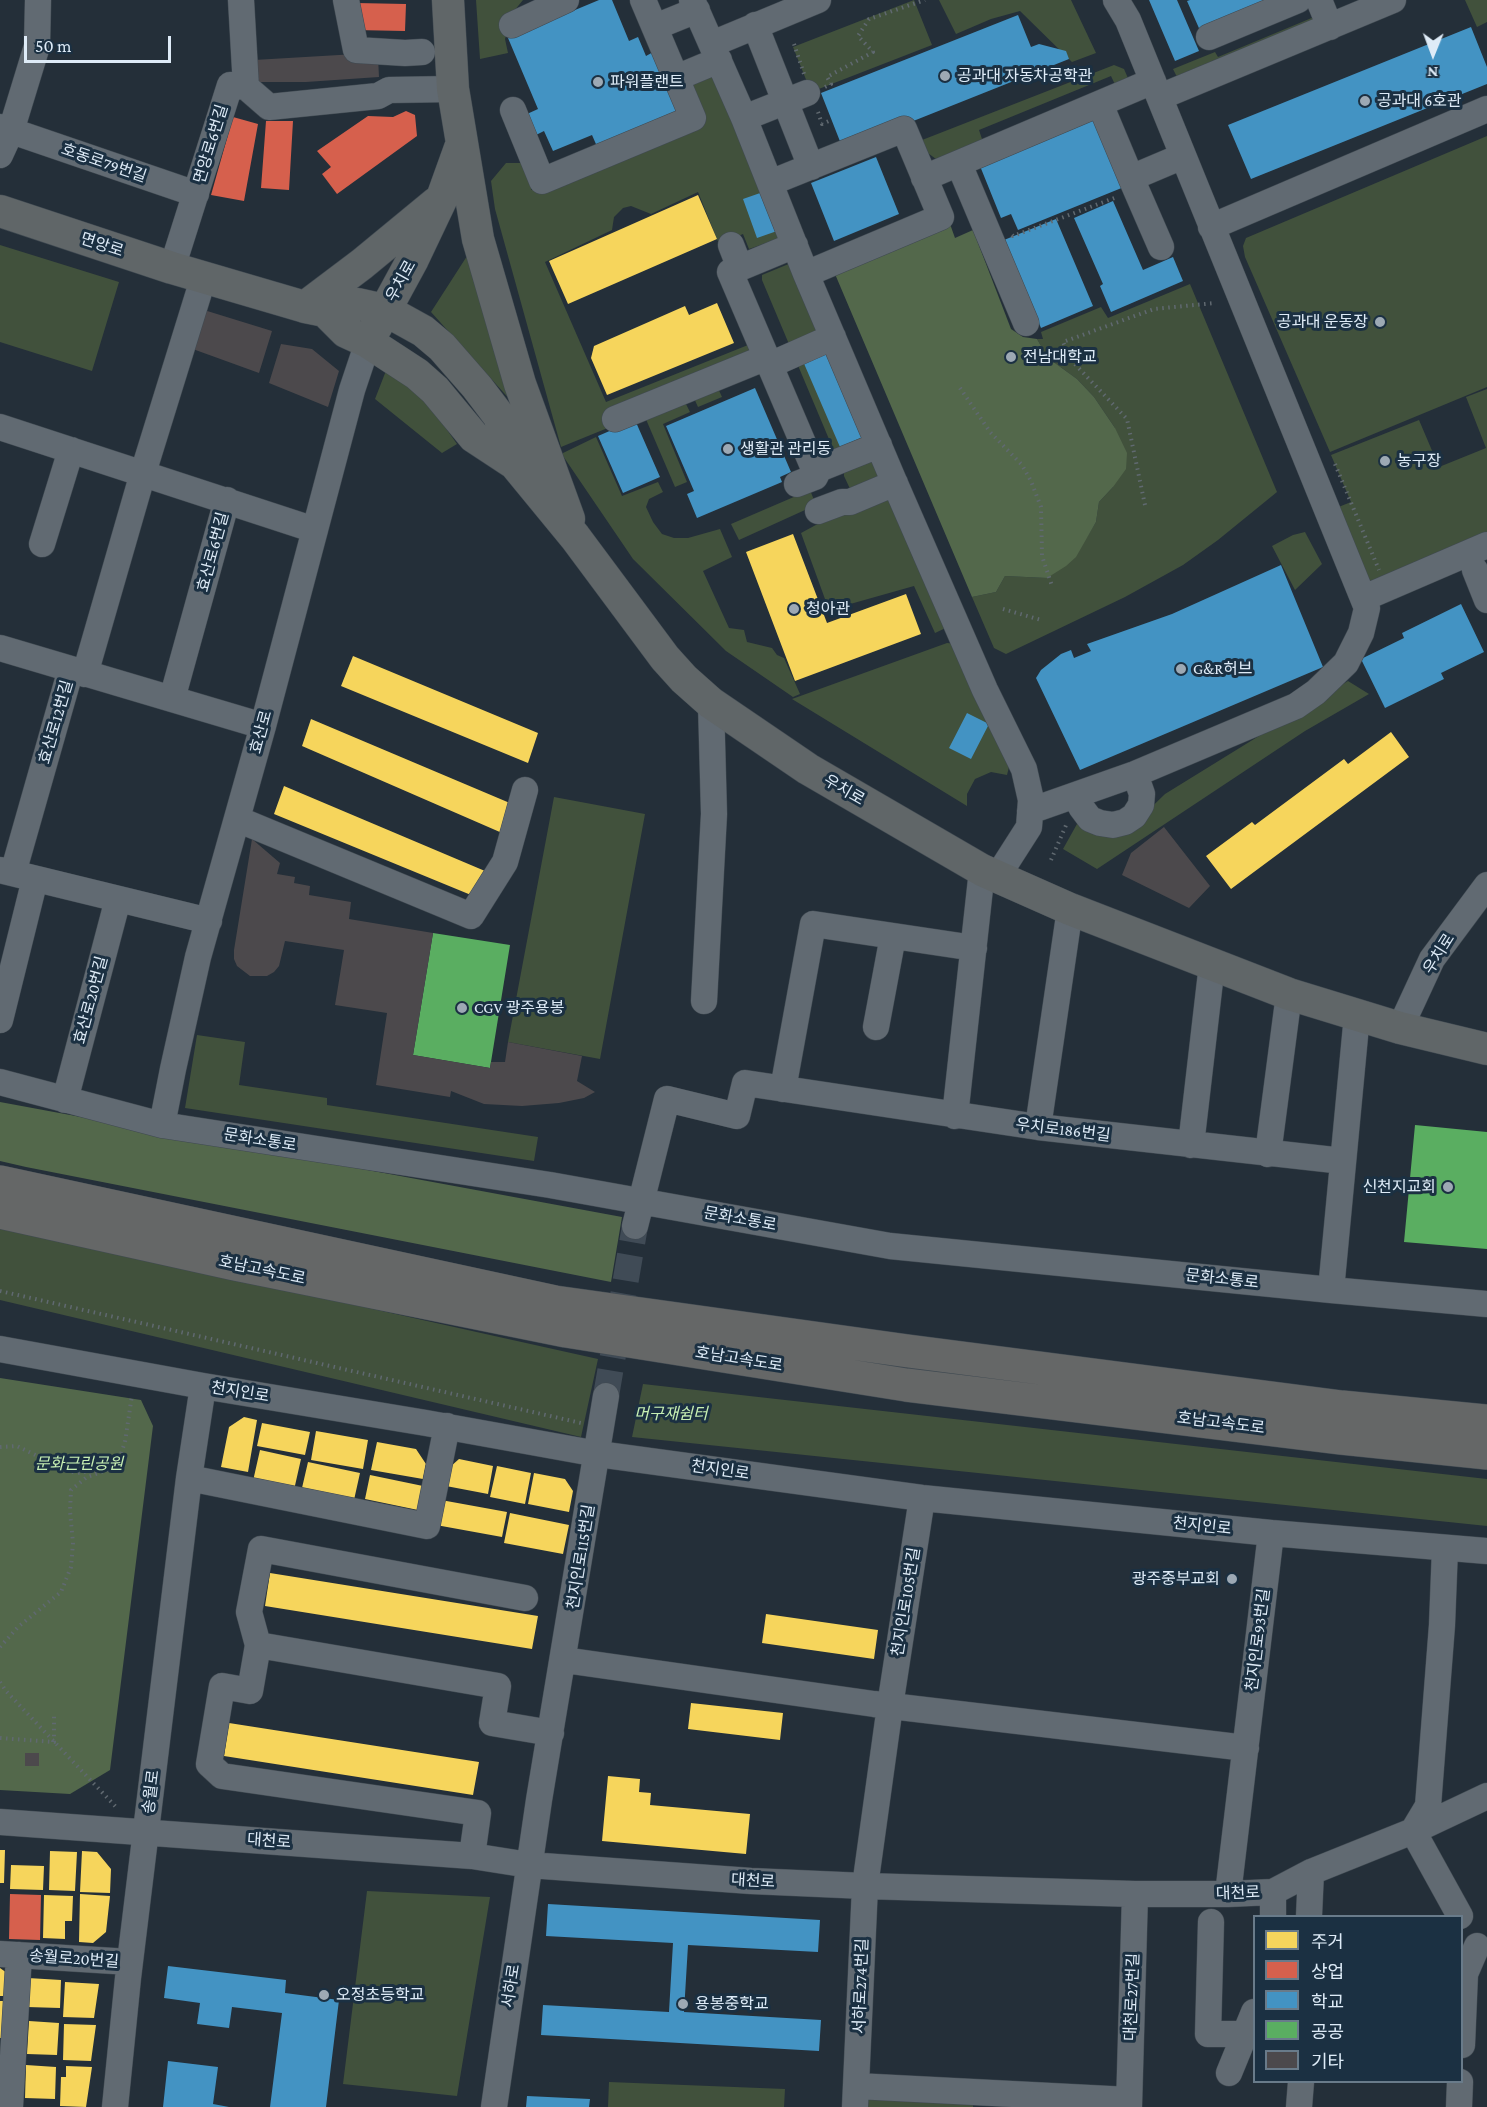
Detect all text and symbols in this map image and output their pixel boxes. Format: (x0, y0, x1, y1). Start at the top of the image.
scale bar (27, 24, 174, 62)
north arrow (1403, 24, 1463, 84)
text: 50 m (35, 36, 72, 56)
text: N (1427, 64, 1438, 81)
place label: 공과대 자동차공학관 (957, 66, 1092, 86)
marker: 공과대 자동차공학관 (938, 69, 952, 83)
place label: 파워플랜트 (610, 72, 684, 92)
marker: 파워플랜트 (591, 75, 605, 89)
place label: 공과대 6호관 (1377, 91, 1462, 111)
marker: 공과대 6호관 (1358, 94, 1372, 108)
street label: 면앙로6번길 (190, 102, 232, 186)
street label: 호동로79번길 (59, 139, 149, 187)
street label: 면앙로 (78, 229, 126, 261)
street label: 우치로 (382, 257, 420, 305)
place label: 공과대 운동장 (1277, 312, 1368, 332)
marker: 공과대 운동장 (1373, 315, 1387, 329)
place label: 전남대학교 (1023, 347, 1097, 367)
marker: 전남대학교 (1004, 350, 1018, 364)
place label: 생활관 관리동 (740, 439, 831, 459)
marker: 생활관 관리동 (721, 442, 735, 456)
place label: 농구장 (1397, 451, 1441, 471)
marker: 농구장 (1378, 454, 1392, 468)
street label: 효산로6번길 (193, 510, 233, 594)
place label: 청아관 (806, 599, 850, 619)
marker: 청아관 (787, 602, 801, 616)
place label: G&R허브 (1193, 659, 1253, 679)
marker: G&R허브 (1174, 662, 1188, 676)
street label: 효산로12번길 (35, 678, 77, 766)
street label: 효산로 (246, 708, 276, 756)
street label: 우치로 (820, 771, 868, 809)
street label: 우치로 (1419, 930, 1459, 978)
street label: 효산로20번길 (70, 954, 112, 1046)
place label: CGV 광주용봉 (474, 998, 565, 1018)
marker: CGV 광주용봉 (455, 1001, 469, 1015)
street label: 우치로186번길 (1014, 1115, 1112, 1145)
street label: 문화소통로 (222, 1125, 298, 1155)
place label: 신천지교회 (1362, 1177, 1436, 1197)
marker: 신천지교회 (1441, 1180, 1455, 1194)
street label: 문화소통로 (702, 1203, 778, 1235)
street label: 호남고속도로 (217, 1251, 307, 1289)
street label: 문화소통로 (1184, 1266, 1260, 1292)
street label: 호남고속도로 (694, 1343, 784, 1375)
street label: 천지인로 (209, 1378, 271, 1406)
park label: 머구재쉼터 (634, 1404, 708, 1424)
street label: 호남고속도로 (1176, 1408, 1266, 1438)
park label: 문화근린공원 (35, 1454, 123, 1474)
street label: 천지인로 (690, 1456, 750, 1484)
street label: 천지인로115번길 (563, 1503, 599, 1611)
street label: 천지인로 (1172, 1513, 1232, 1539)
street label: 천지인로105번길 (888, 1546, 924, 1658)
place label: 광주중부교회 (1132, 1569, 1220, 1589)
marker: 광주중부교회 (1225, 1572, 1239, 1586)
street label: 천지인로93번길 (1242, 1587, 1274, 1693)
street label: 송월로 (139, 1769, 163, 1815)
street label: 대천로 (246, 1830, 292, 1852)
street label: 대천로 (730, 1870, 776, 1892)
street label: 대천로 (1216, 1883, 1260, 1903)
legend (1253, 1915, 1463, 2083)
text: 주거 (1311, 1932, 1344, 1952)
street label: 서하로274번길 (850, 1938, 872, 2034)
street label: 송월로20번길 (28, 1946, 120, 1972)
street label: 대천로27번길 (1121, 1953, 1143, 2041)
text: 상업 (1311, 1962, 1344, 1982)
street label: 서하로 (498, 1963, 524, 2009)
place label: 오정초등학교 (336, 1985, 424, 2005)
marker: 오정초등학교 (317, 1988, 331, 2002)
text: 학교 (1311, 1992, 1344, 2012)
place label: 용봉중학교 (695, 1994, 769, 2014)
marker: 용봉중학교 (676, 1997, 690, 2011)
text: 공공 (1311, 2022, 1344, 2042)
text: 기타 (1311, 2052, 1344, 2072)

